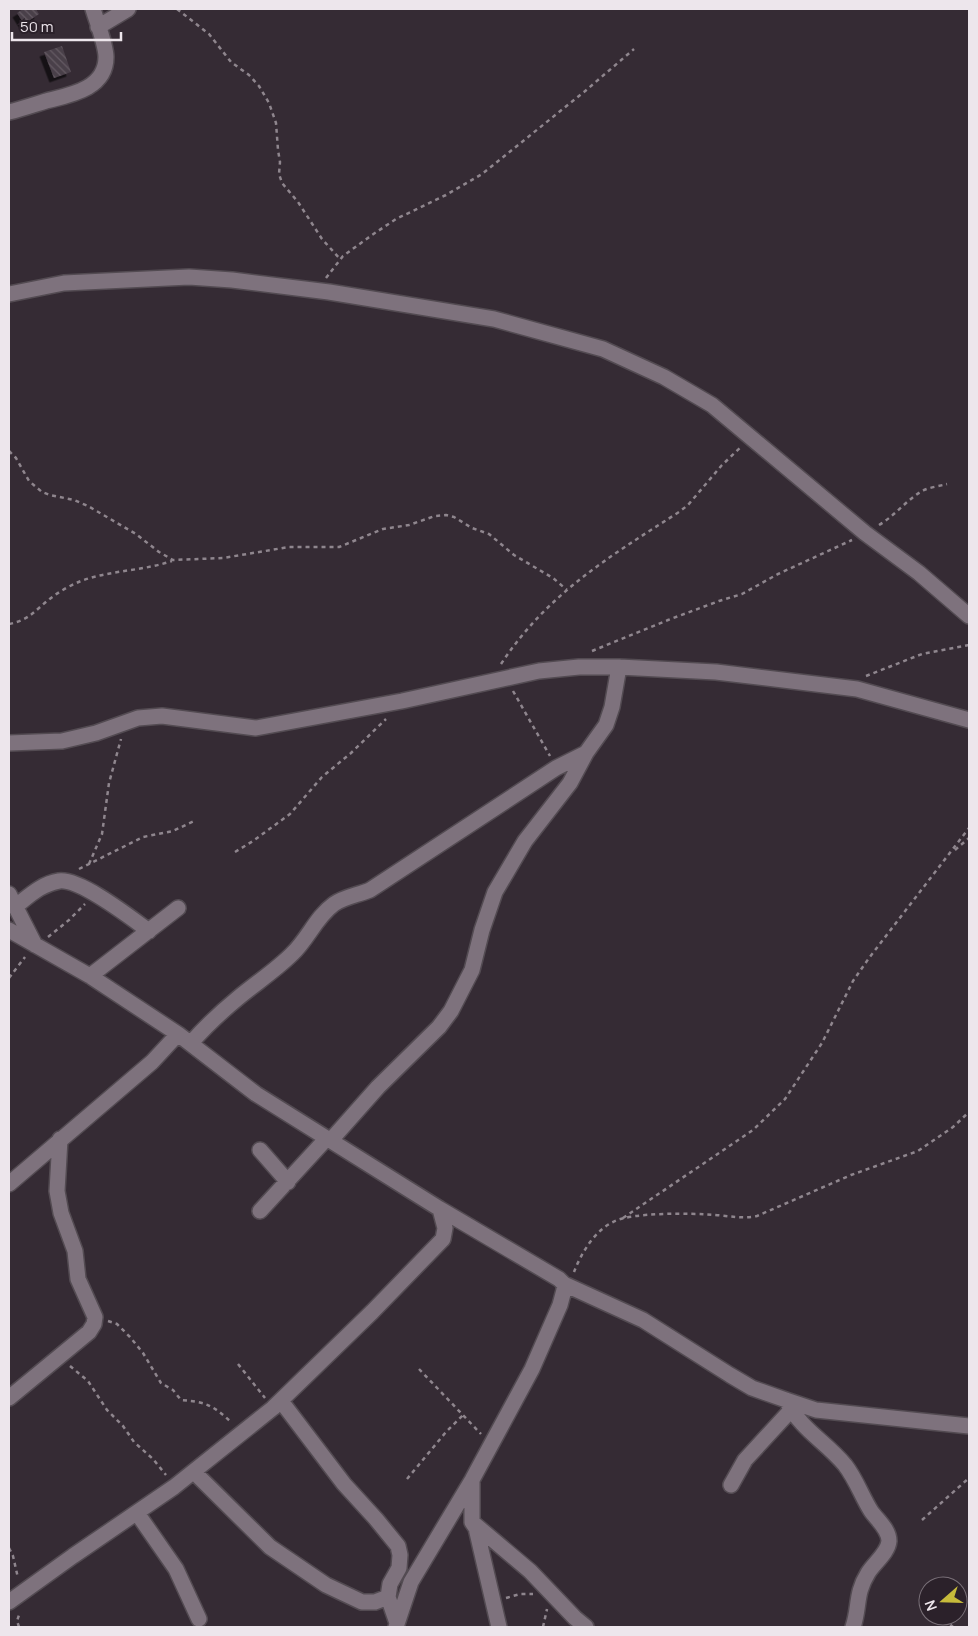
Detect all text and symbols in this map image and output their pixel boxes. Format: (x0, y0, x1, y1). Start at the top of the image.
scale bar (12, 10, 121, 42)
text: 50 m (20, 16, 54, 37)
north arrow (918, 1576, 968, 1626)
text: N (920, 1598, 941, 1614)

